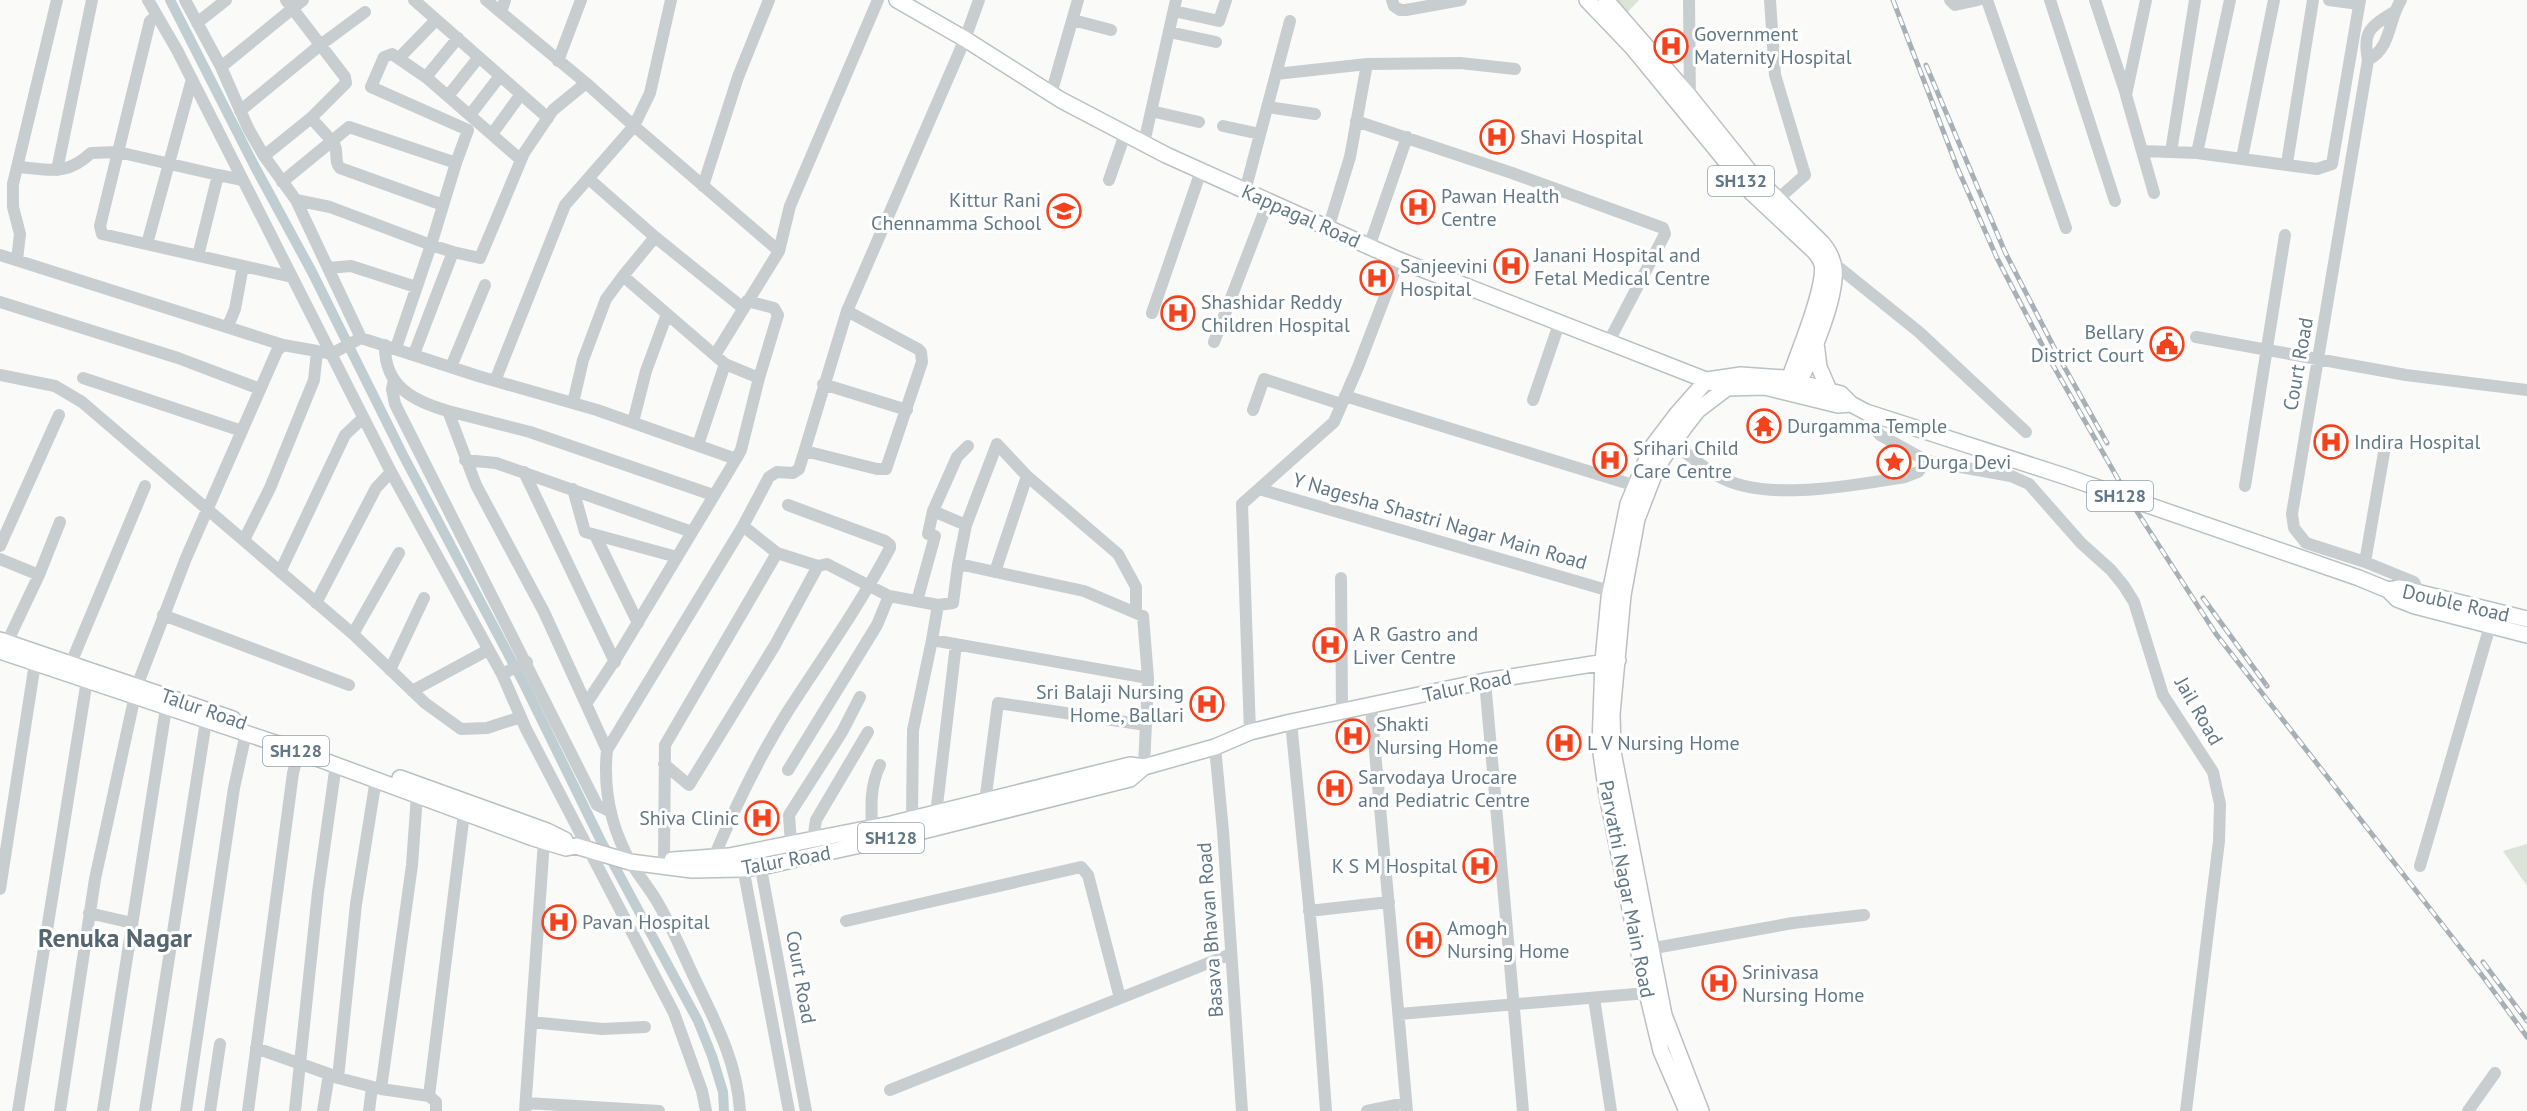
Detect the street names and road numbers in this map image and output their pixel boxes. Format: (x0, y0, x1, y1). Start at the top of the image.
road number: SH132 (1708, 166, 1774, 196)
street label: Kappagal Road (1238, 178, 1364, 254)
street label: Court Road (2277, 315, 2319, 413)
street label: Y Nagesha Shastri Nagar Main Road (1290, 466, 1590, 576)
road number: SH128 (2087, 481, 2153, 511)
street label: Double Road (2400, 578, 2512, 628)
street label: Talur Road (1420, 664, 1514, 708)
street label: Jail Road (2169, 671, 2229, 750)
street label: Talur Road (157, 682, 251, 736)
road number: SH128 (263, 736, 329, 766)
street label: Parvathi Nagar Main Road (1593, 778, 1661, 1000)
road number: SH128 (858, 823, 924, 853)
street label: Talur Road (739, 839, 833, 881)
street label: Basava Bhavan Road (1191, 842, 1229, 1018)
street label: Court Road (780, 928, 822, 1026)

